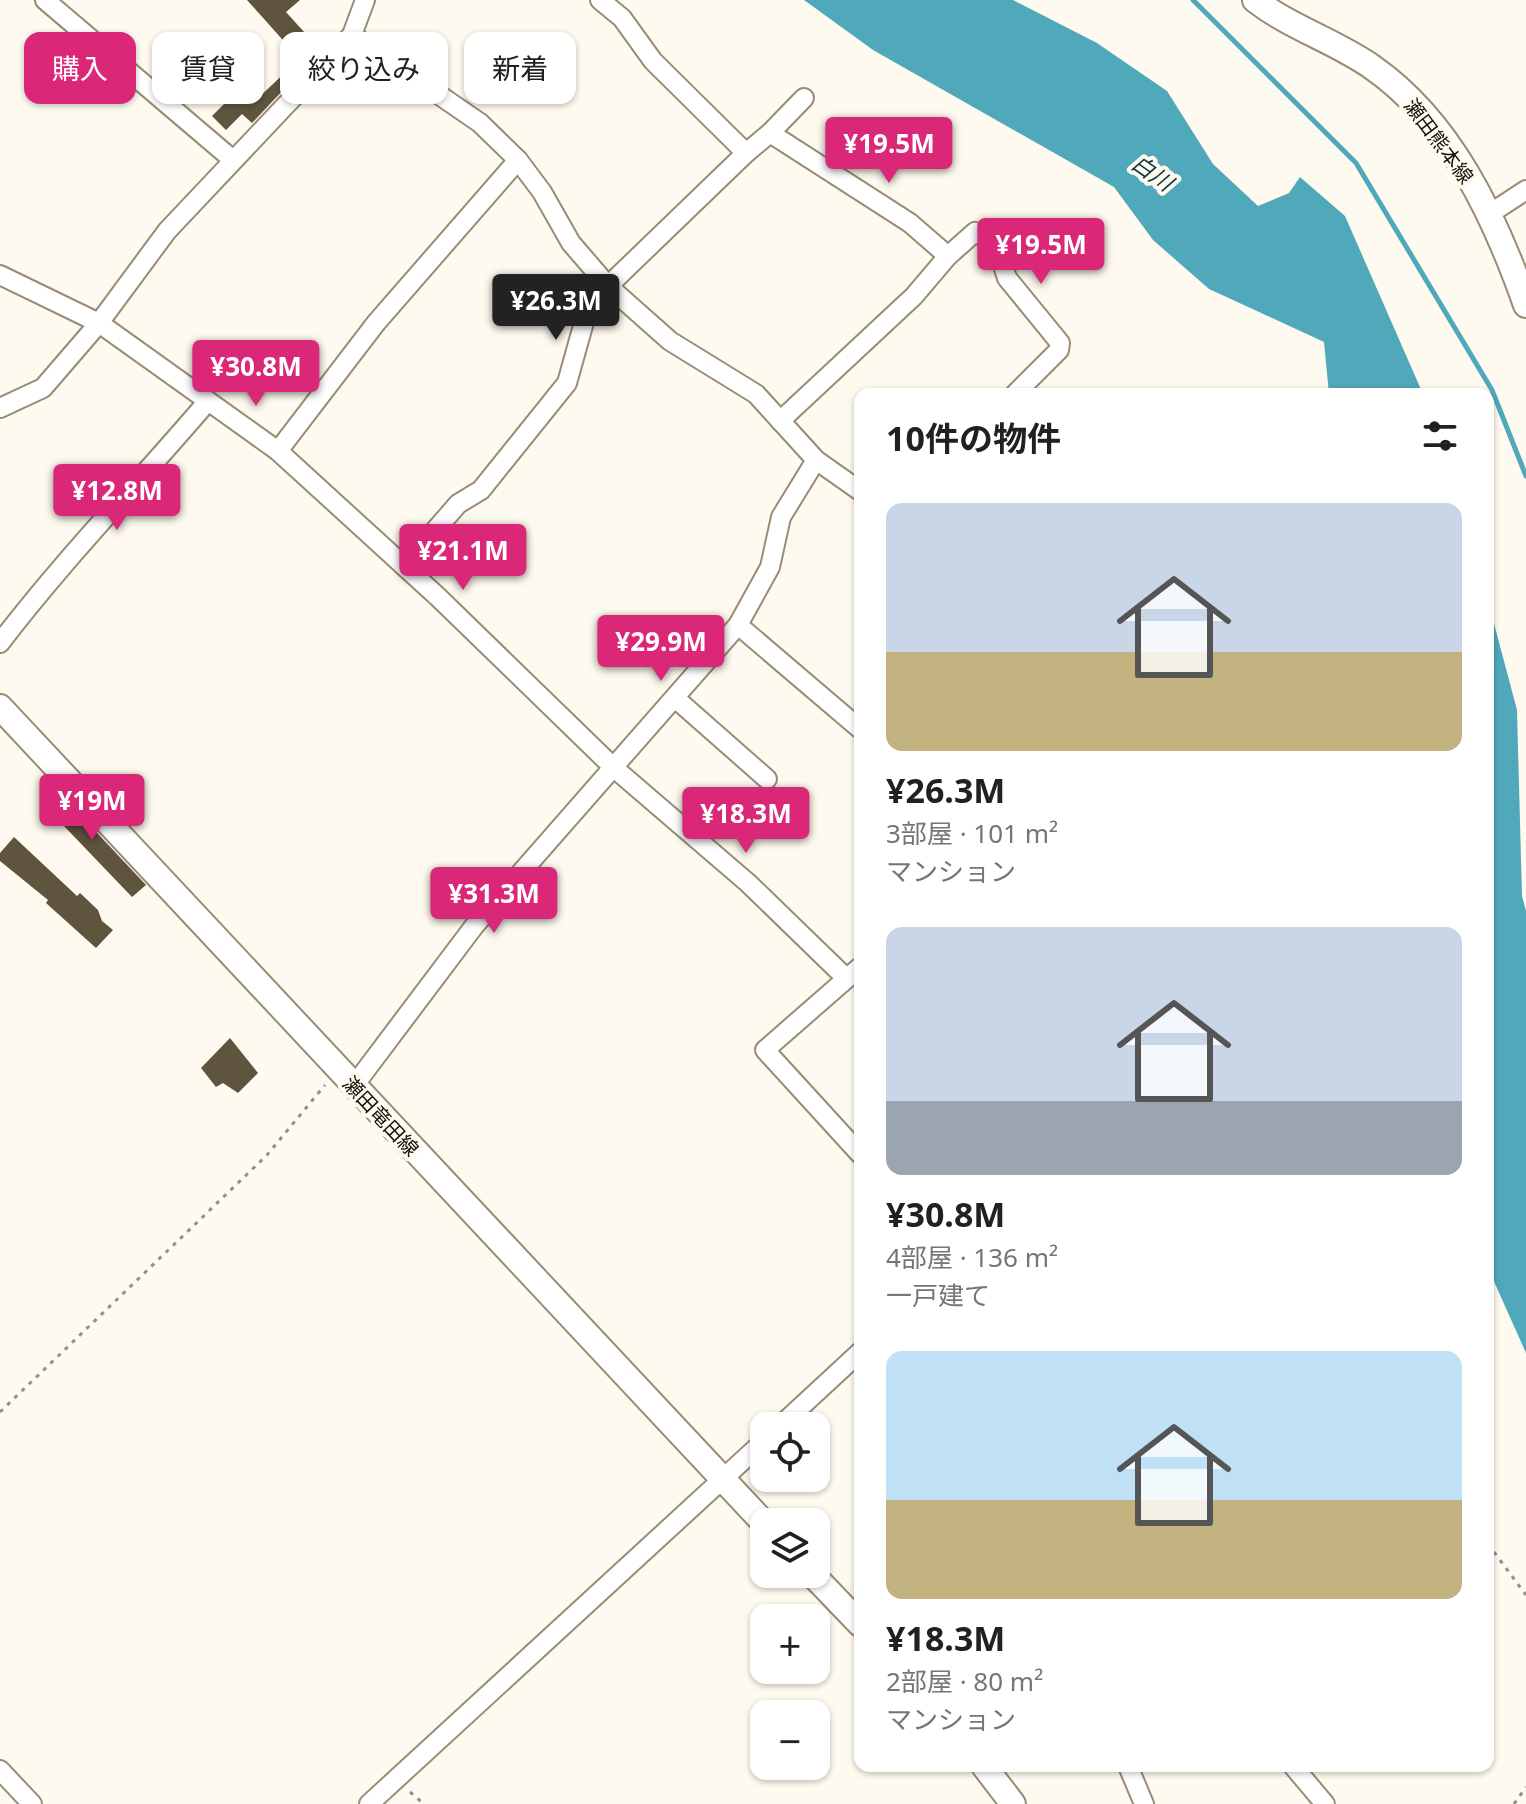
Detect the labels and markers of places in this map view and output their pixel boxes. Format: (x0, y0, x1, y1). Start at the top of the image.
pin: ¥19.5M (824, 117, 954, 185)
pin: ¥19.5M (976, 218, 1106, 286)
pin: ¥26.3M (491, 274, 621, 342)
pin: ¥30.8M (191, 340, 321, 408)
pin: ¥12.8M (52, 464, 182, 532)
pin: ¥21.1M (398, 524, 528, 592)
pin: ¥29.9M (596, 615, 726, 683)
pin: ¥19M (45, 774, 139, 842)
pin: ¥18.3M (681, 787, 811, 855)
pin: ¥31.3M (429, 867, 559, 935)

